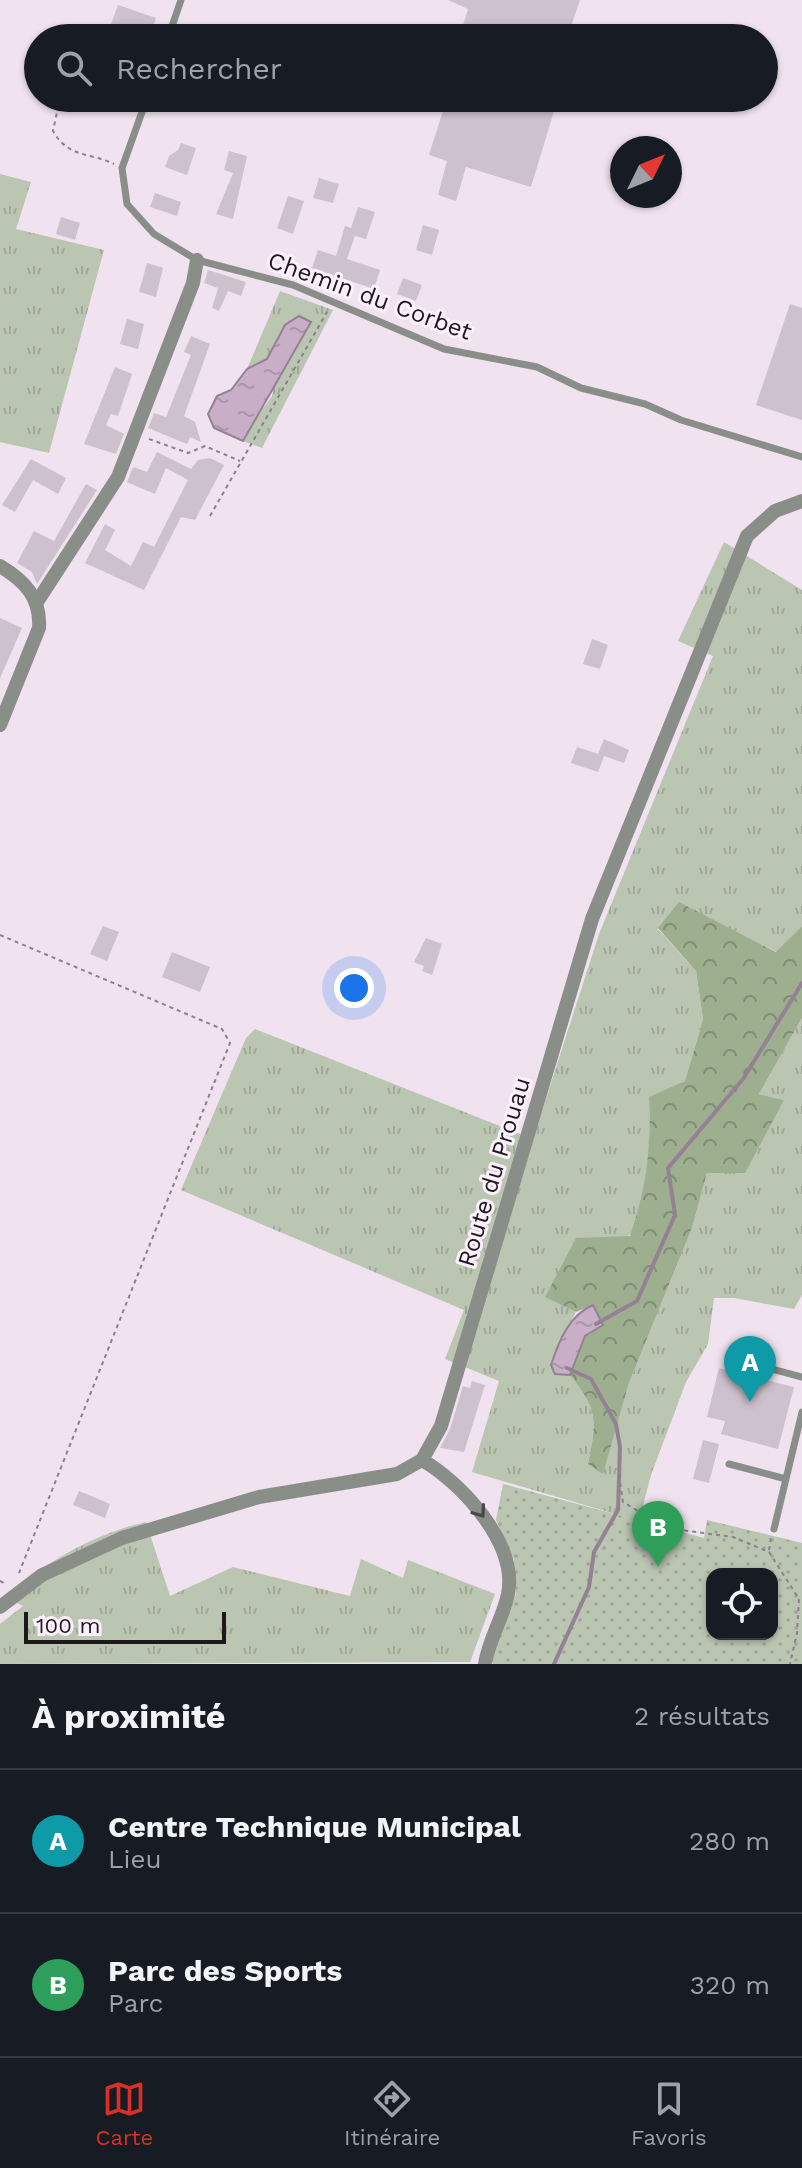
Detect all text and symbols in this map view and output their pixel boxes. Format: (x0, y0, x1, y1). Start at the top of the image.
search box (24, 24, 778, 112)
icon: search (52, 46, 96, 90)
text: Rechercher (116, 51, 282, 86)
north arrow (610, 136, 682, 208)
street label: Chemin du Corbet (264, 246, 476, 346)
your location (334, 968, 374, 1008)
street label: Route du Prouau (452, 1074, 536, 1270)
pin: A (724, 1336, 776, 1402)
pin: B (632, 1501, 684, 1567)
one-way arrow (470, 1503, 484, 1518)
map controls (706, 1568, 778, 1640)
button: locate (706, 1568, 778, 1640)
scale bar (24, 1608, 226, 1644)
text: 100 m (36, 1613, 100, 1638)
text: À proximité (32, 1696, 226, 1736)
text: 2 résultats (634, 1701, 770, 1731)
text: Centre Technique Municipal (108, 1809, 521, 1844)
text: A (49, 1826, 67, 1856)
text: 280 m (689, 1826, 770, 1856)
text: Lieu (108, 1844, 162, 1874)
text: Parc des Sports (108, 1953, 342, 1988)
text: B (49, 1970, 67, 2000)
text: 320 m (690, 1970, 770, 2000)
text: Parc (108, 1988, 163, 2018)
tab: Carte (95, 2077, 153, 2150)
tab: Itinéraire (344, 2077, 440, 2150)
tab: Favoris (631, 2077, 707, 2150)

